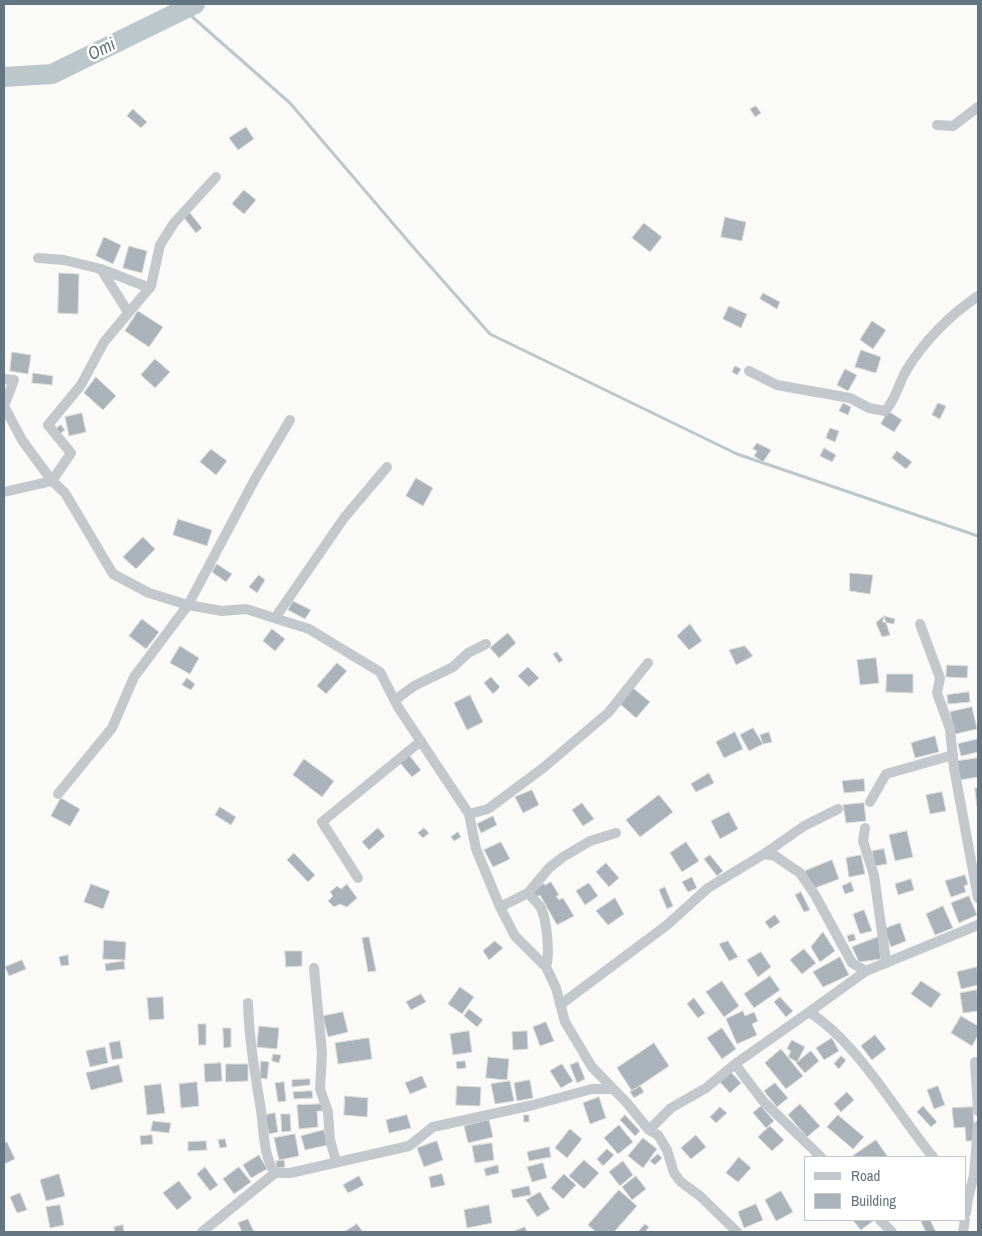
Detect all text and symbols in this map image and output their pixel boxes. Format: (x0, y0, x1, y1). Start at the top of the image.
water label: Omi (85, 34, 119, 66)
legend (804, 1156, 967, 1221)
text: Road (851, 1165, 880, 1186)
text: Building (851, 1190, 896, 1211)

